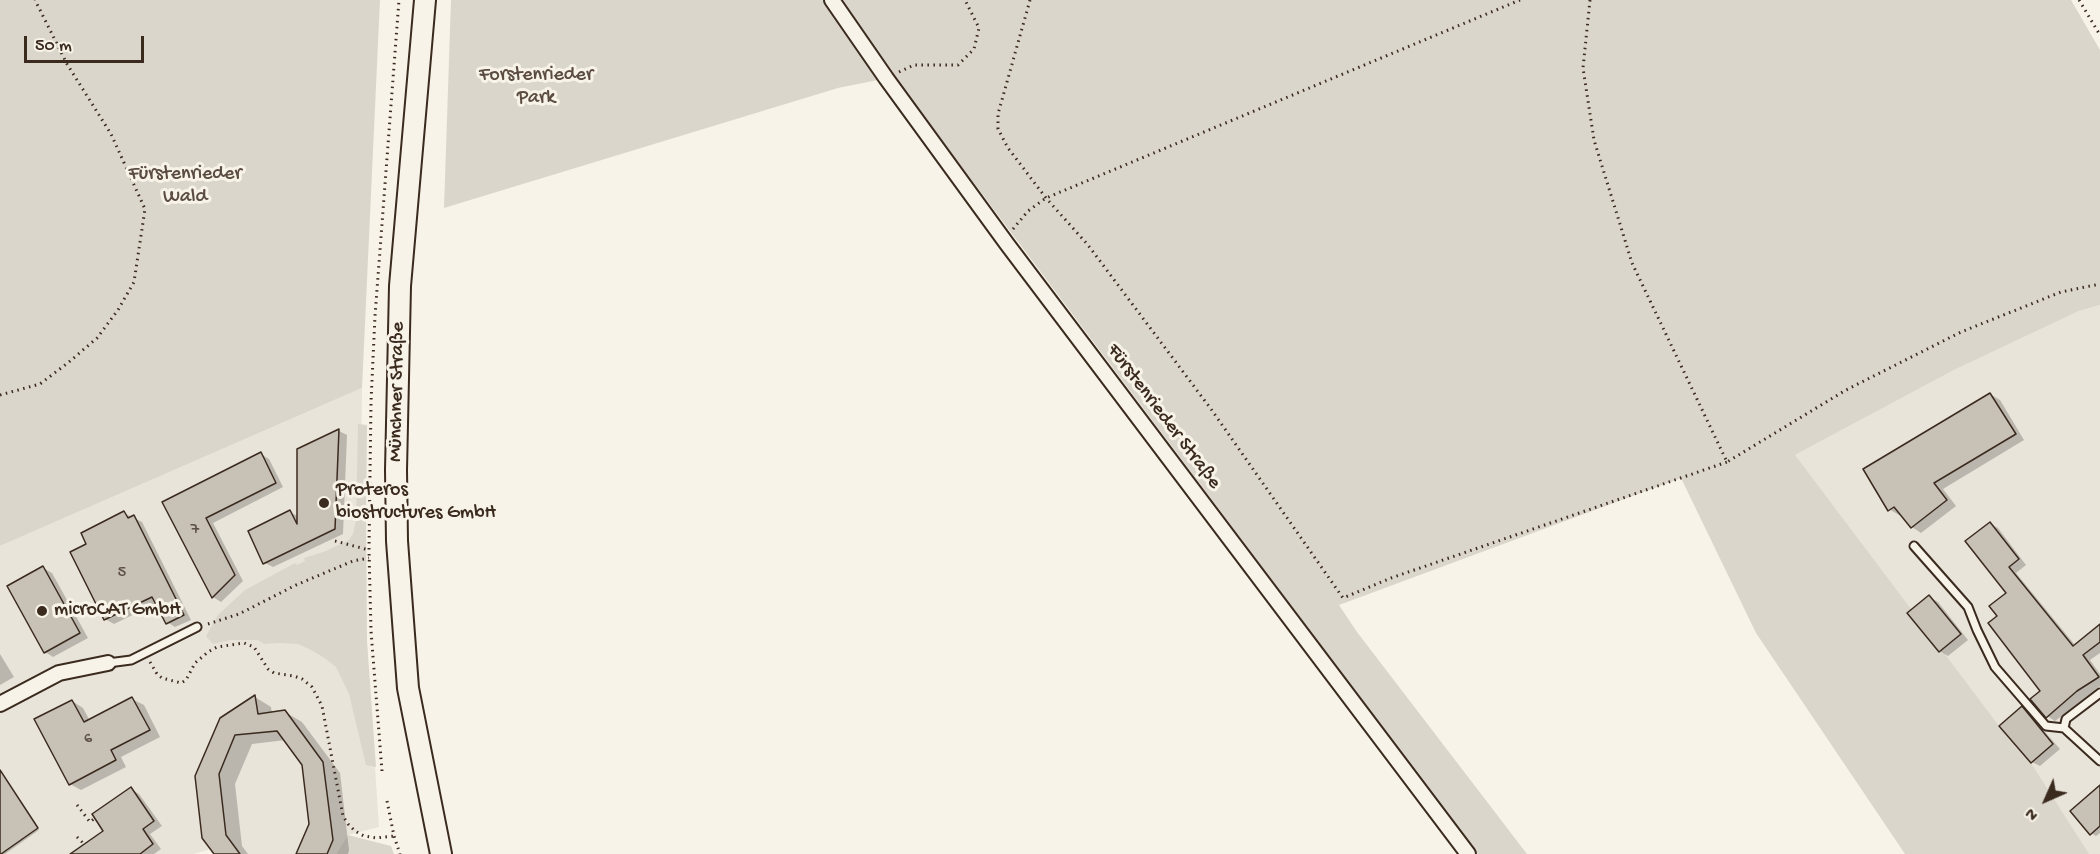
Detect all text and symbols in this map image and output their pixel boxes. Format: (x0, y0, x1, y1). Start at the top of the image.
scale bar (27, 24, 147, 62)
text: 50 m (35, 36, 72, 57)
park label: Forstenrieder Park (479, 64, 593, 111)
park label: Fürstenrieder Wald (129, 163, 241, 210)
street label: Münchner Straße (385, 322, 411, 462)
street label: Fürstenrieder Straße (1101, 340, 1225, 494)
place label: Proteros biostructures GmbH (336, 479, 496, 526)
marker: Proteros biostructures GmbH (317, 496, 331, 510)
house number: 7 (191, 521, 199, 541)
house number: 5 (118, 564, 126, 584)
place label: microCAT GmbH (54, 599, 181, 623)
marker: microCAT GmbH (35, 604, 49, 618)
house number: 6 (84, 730, 92, 750)
north arrow (2016, 770, 2076, 830)
text: N (2023, 803, 2043, 824)

